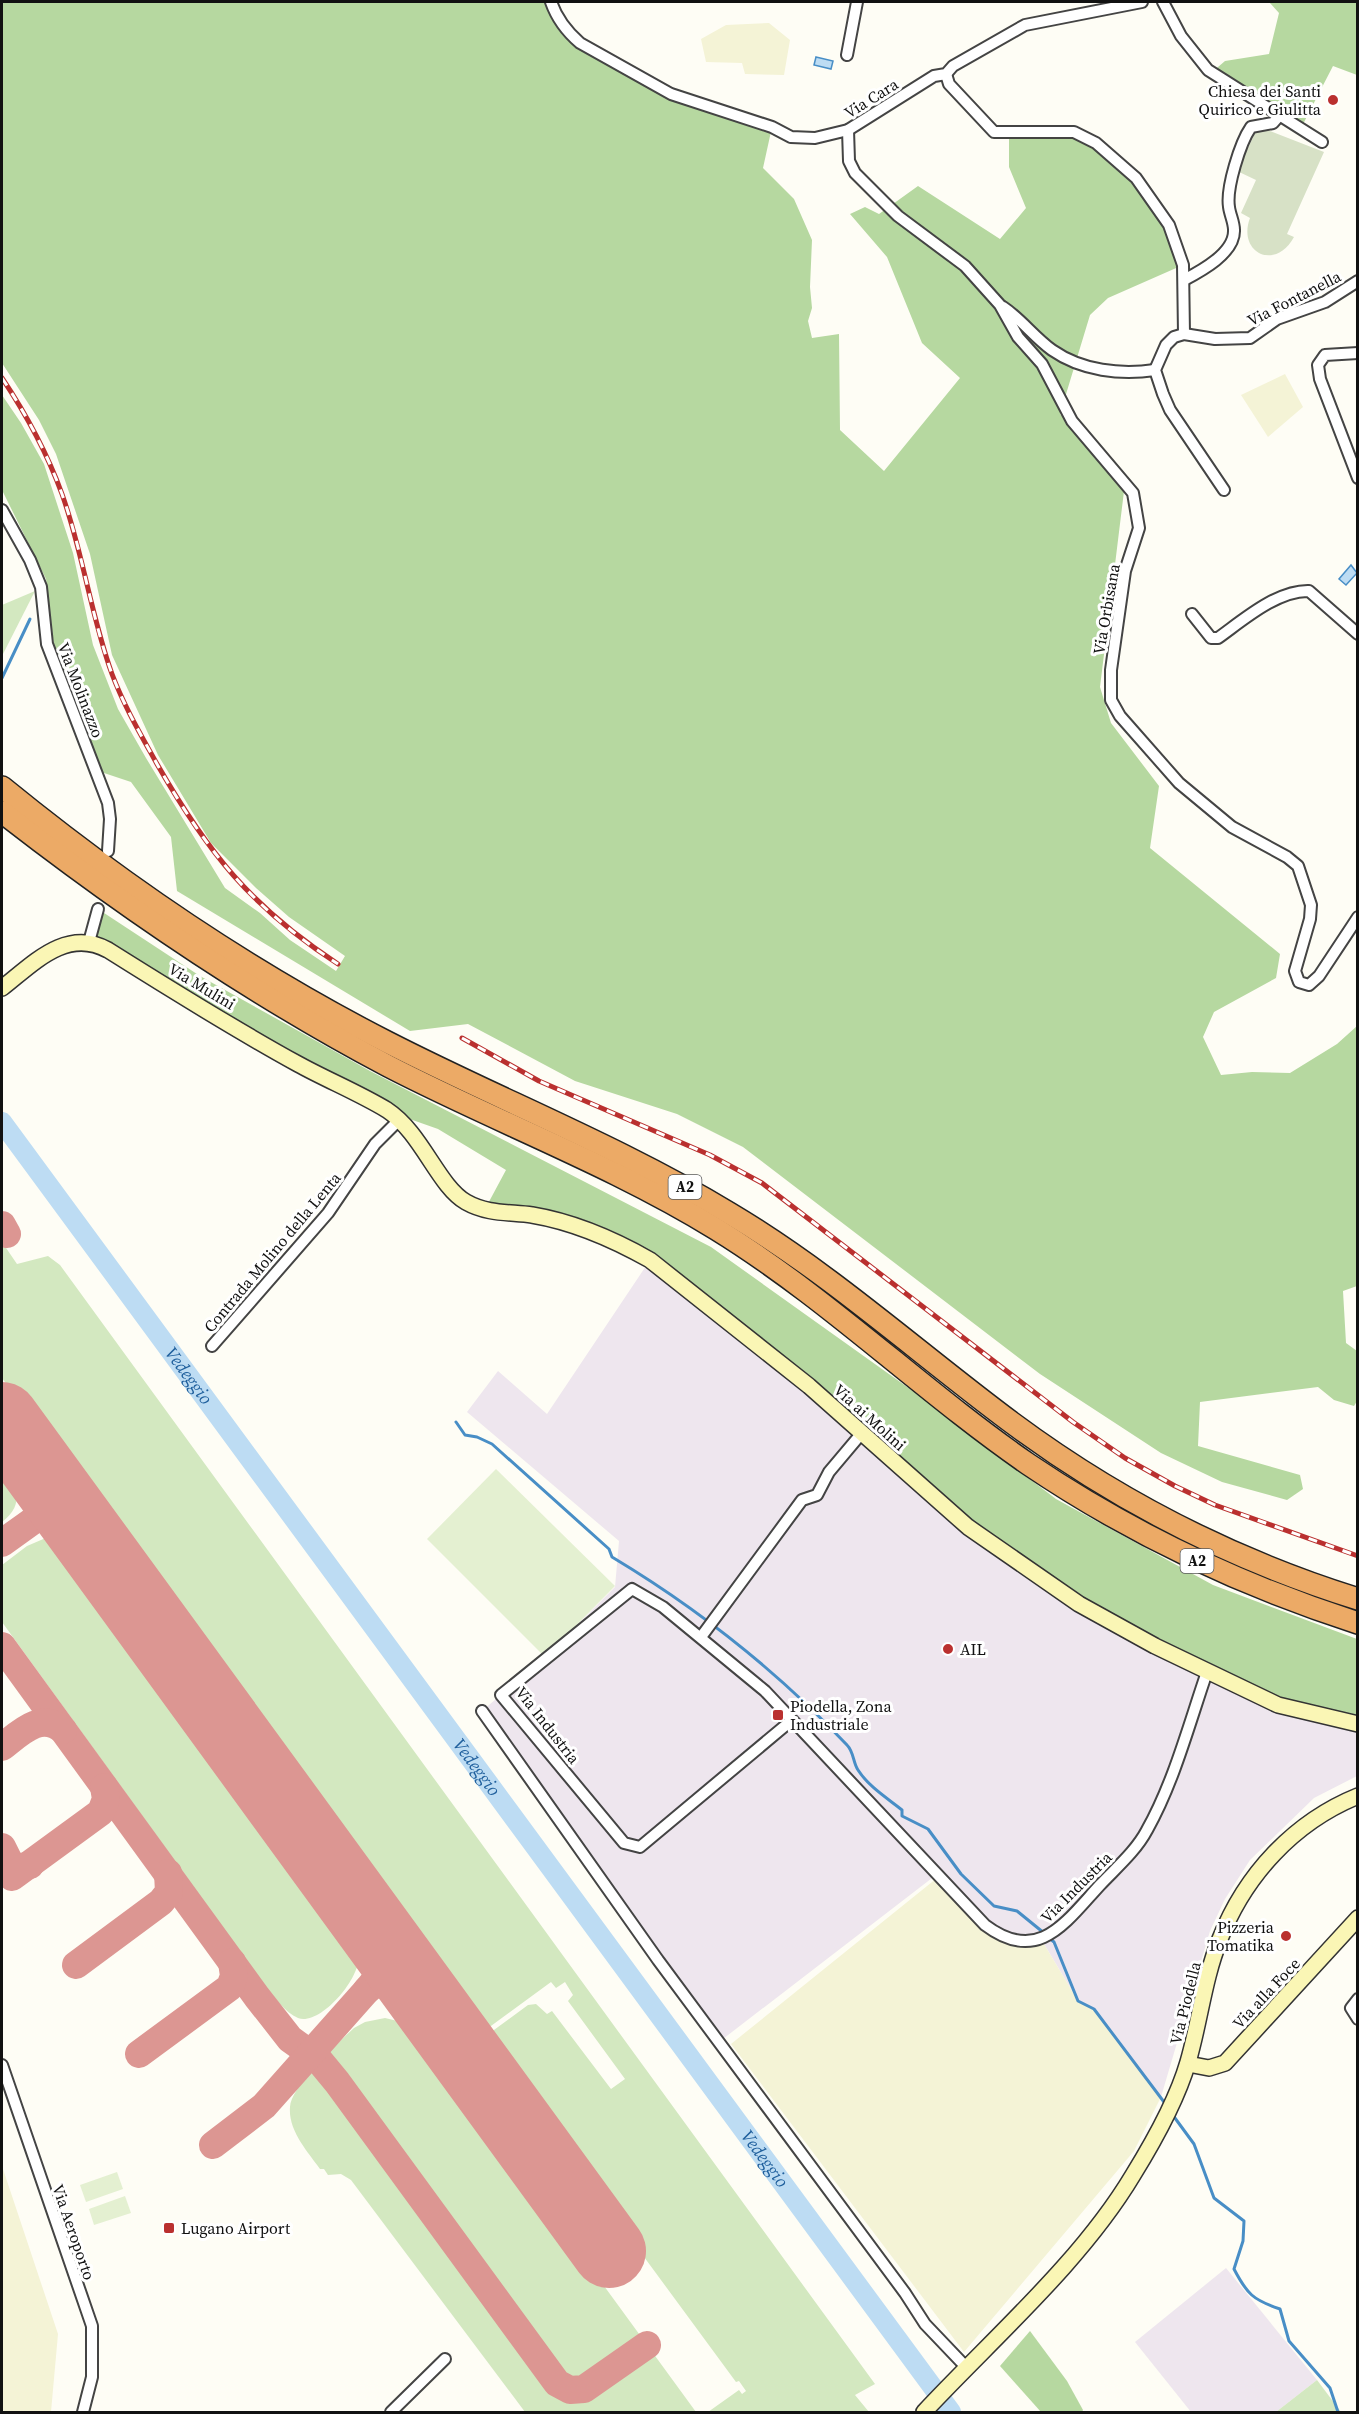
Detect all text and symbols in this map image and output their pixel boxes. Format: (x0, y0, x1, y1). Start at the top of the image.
street label: Via Cara (840, 72, 903, 123)
place label: Chiesa dei Santi Quirico e Giulitta (1199, 80, 1322, 120)
marker: Chiesa dei Santi Quirico e Giulitta (1326, 93, 1340, 107)
street label: Via Fontanella (1243, 265, 1345, 331)
street label: Via Orbisana (1087, 561, 1125, 656)
street label: Via Molinazzo (53, 639, 109, 741)
street label: Via Mulini (164, 957, 240, 1015)
street label: Contrada Molino della Lenta (198, 1167, 346, 1337)
road number: A2 (668, 1175, 702, 1199)
water label: Vedeggio (159, 1341, 219, 1410)
street label: Via ai Molini (829, 1379, 911, 1456)
road number: A2 (1180, 1549, 1214, 1573)
place label: AIL (960, 1638, 986, 1660)
marker: AIL (941, 1642, 955, 1656)
street label: Via Industria (511, 1682, 586, 1769)
place label: Piodella, Zona Industriale (790, 1695, 893, 1735)
marker: Piodella, Zona Industriale (771, 1708, 785, 1722)
water label: Vedeggio (447, 1733, 507, 1801)
street label: Via Industria (1035, 1846, 1117, 1928)
place label: Pizzeria Tomatika (1207, 1916, 1275, 1956)
marker: Pizzeria Tomatika (1279, 1929, 1293, 1943)
street label: Via alla Foce (1227, 1953, 1305, 2033)
street label: Via Piodella (1164, 1958, 1206, 2047)
water label: Vedeggio (735, 2124, 795, 2193)
street label: Via Aeroporto (47, 2181, 101, 2283)
place label: Lugano Airport (181, 2217, 291, 2239)
marker: Lugano Airport (162, 2221, 176, 2235)

